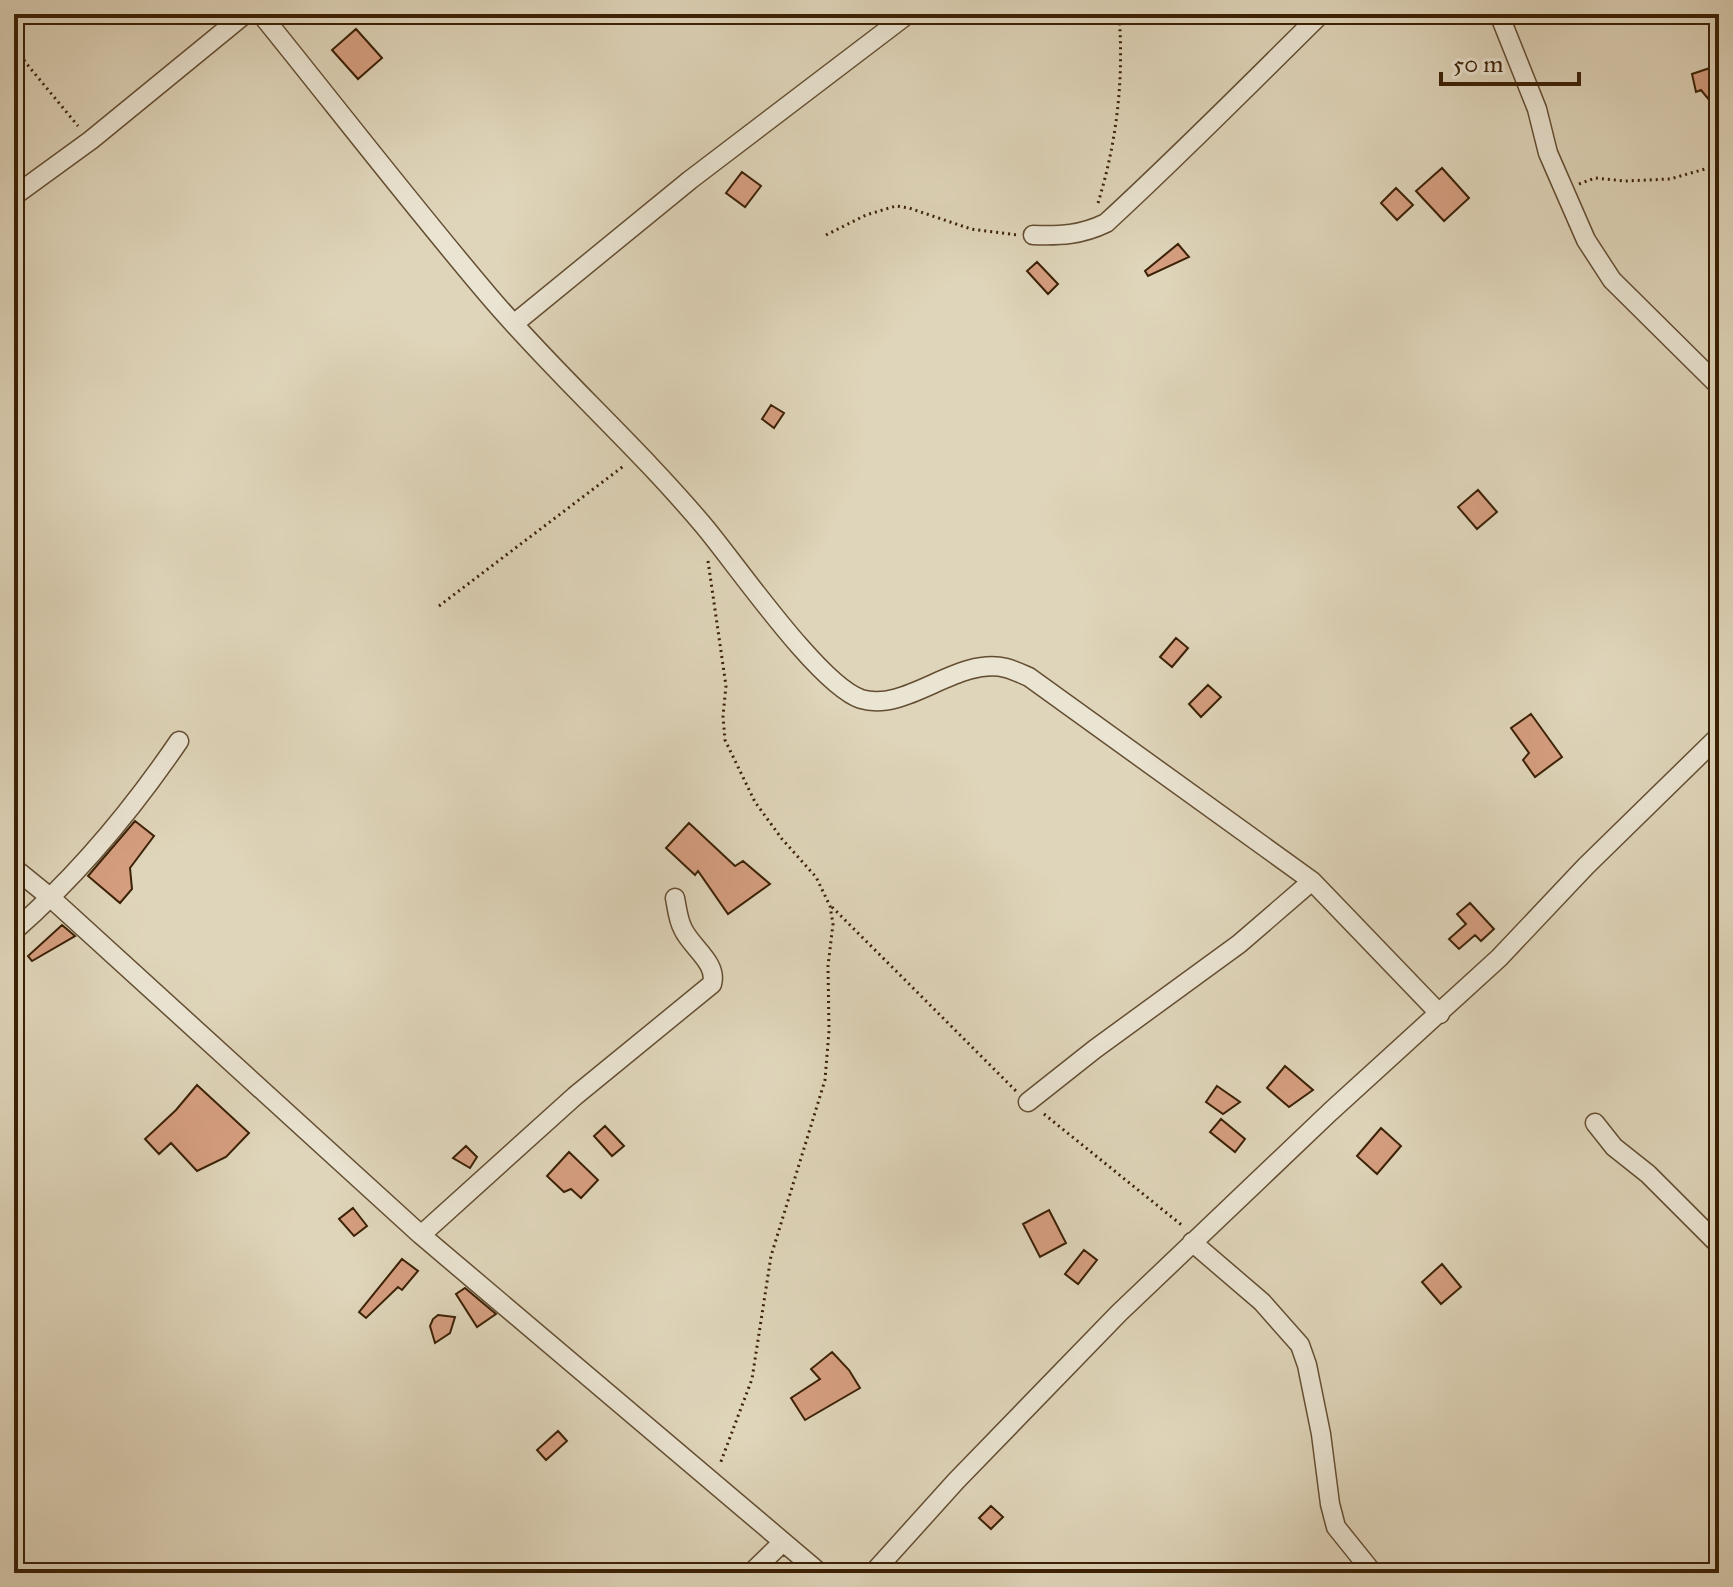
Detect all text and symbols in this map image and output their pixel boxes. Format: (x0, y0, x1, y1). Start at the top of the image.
scale bar (1441, 36, 1579, 86)
text: 50 m (1453, 49, 1503, 79)

